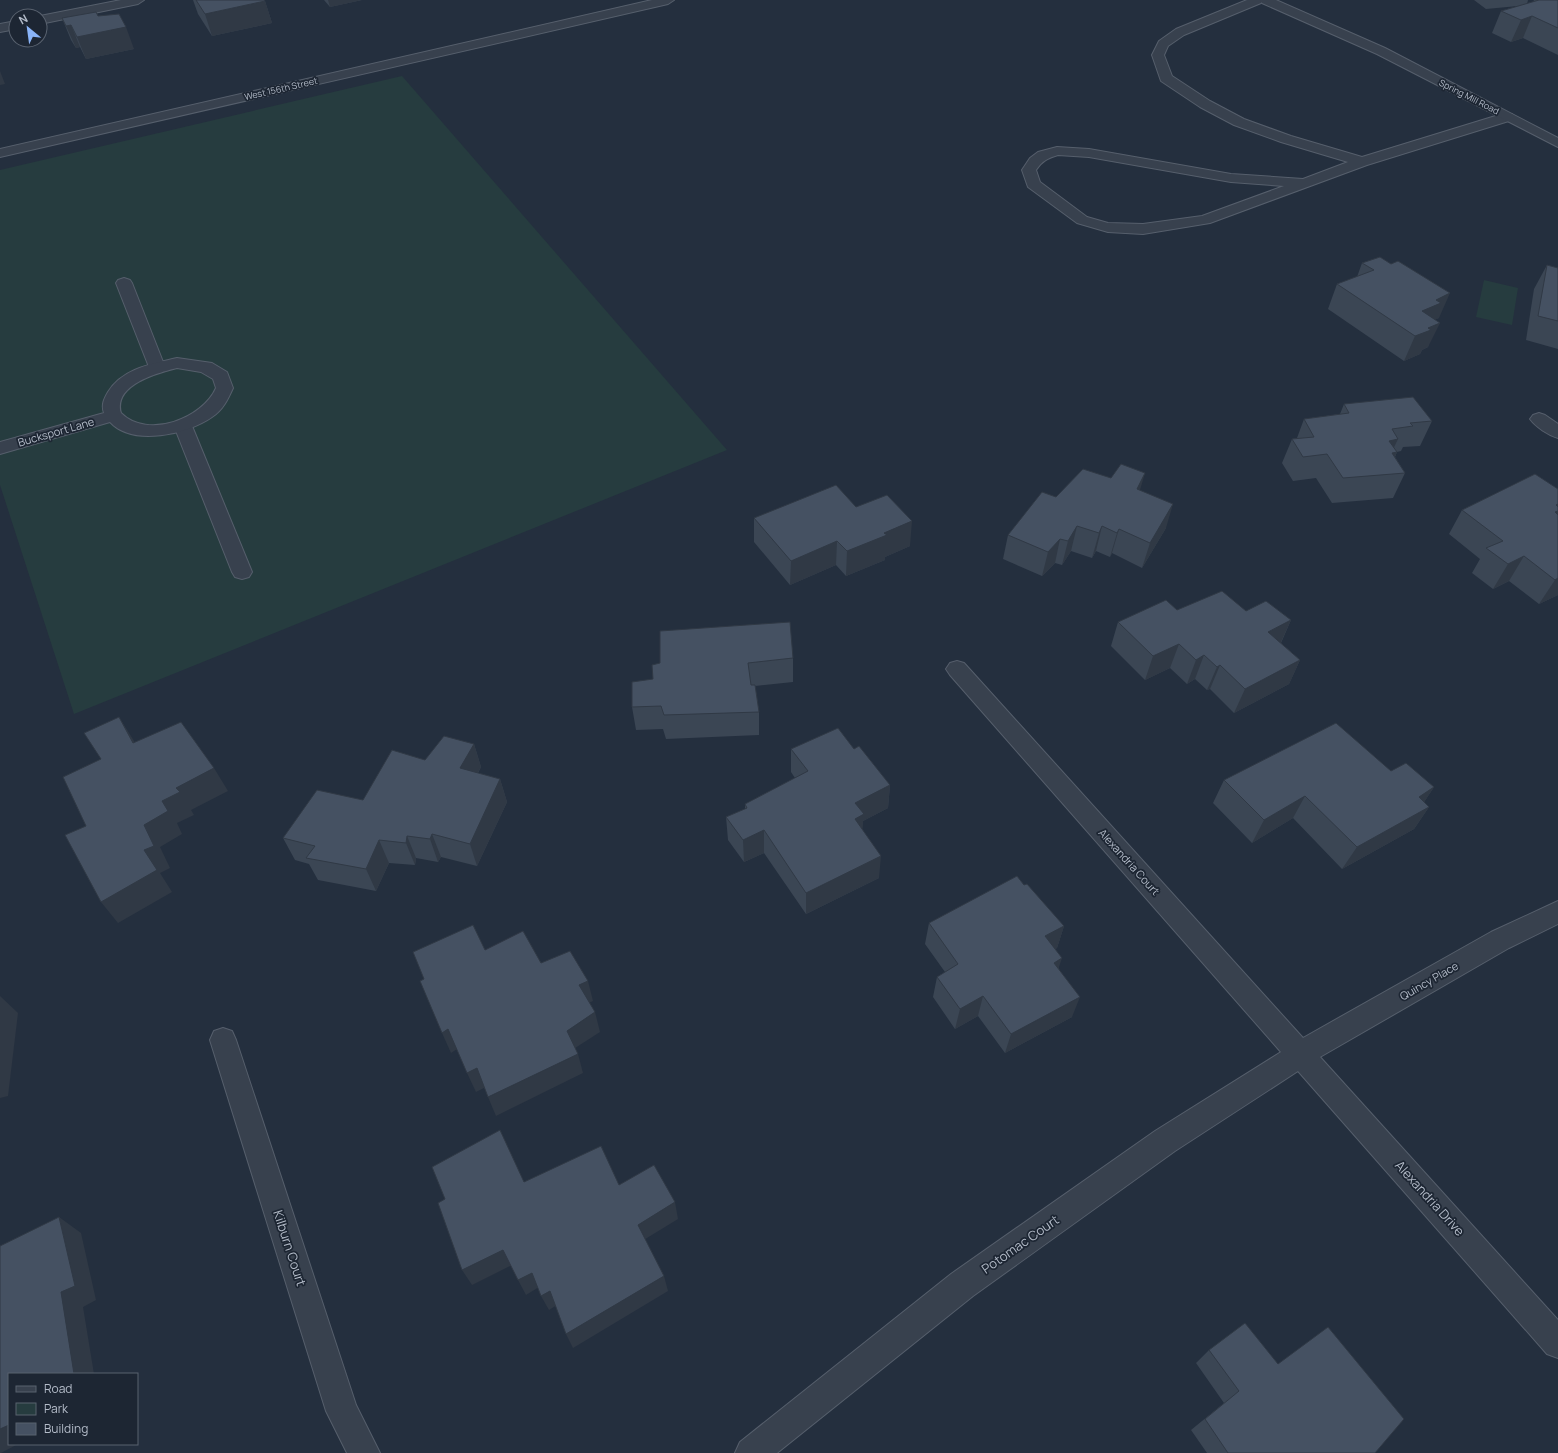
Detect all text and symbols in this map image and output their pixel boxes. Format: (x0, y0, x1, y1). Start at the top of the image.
north arrow (8, 8, 48, 48)
text: N (16, 10, 30, 27)
street label: West 156th Street (243, 74, 319, 103)
street label: Spring Mill Road (1437, 76, 1501, 117)
street label: Bucksport Lane (16, 413, 96, 450)
street label: Alexandria Court (1096, 825, 1163, 898)
street label: Quincy Place (1397, 958, 1461, 1003)
street label: Alexandria Drive (1391, 1156, 1469, 1240)
street label: Kilburn Court (269, 1208, 311, 1288)
street label: Potomac Court (978, 1211, 1062, 1277)
legend (8, 1373, 138, 1445)
text: Road (44, 1380, 72, 1397)
text: Park (44, 1400, 69, 1417)
text: Building (44, 1420, 88, 1437)

